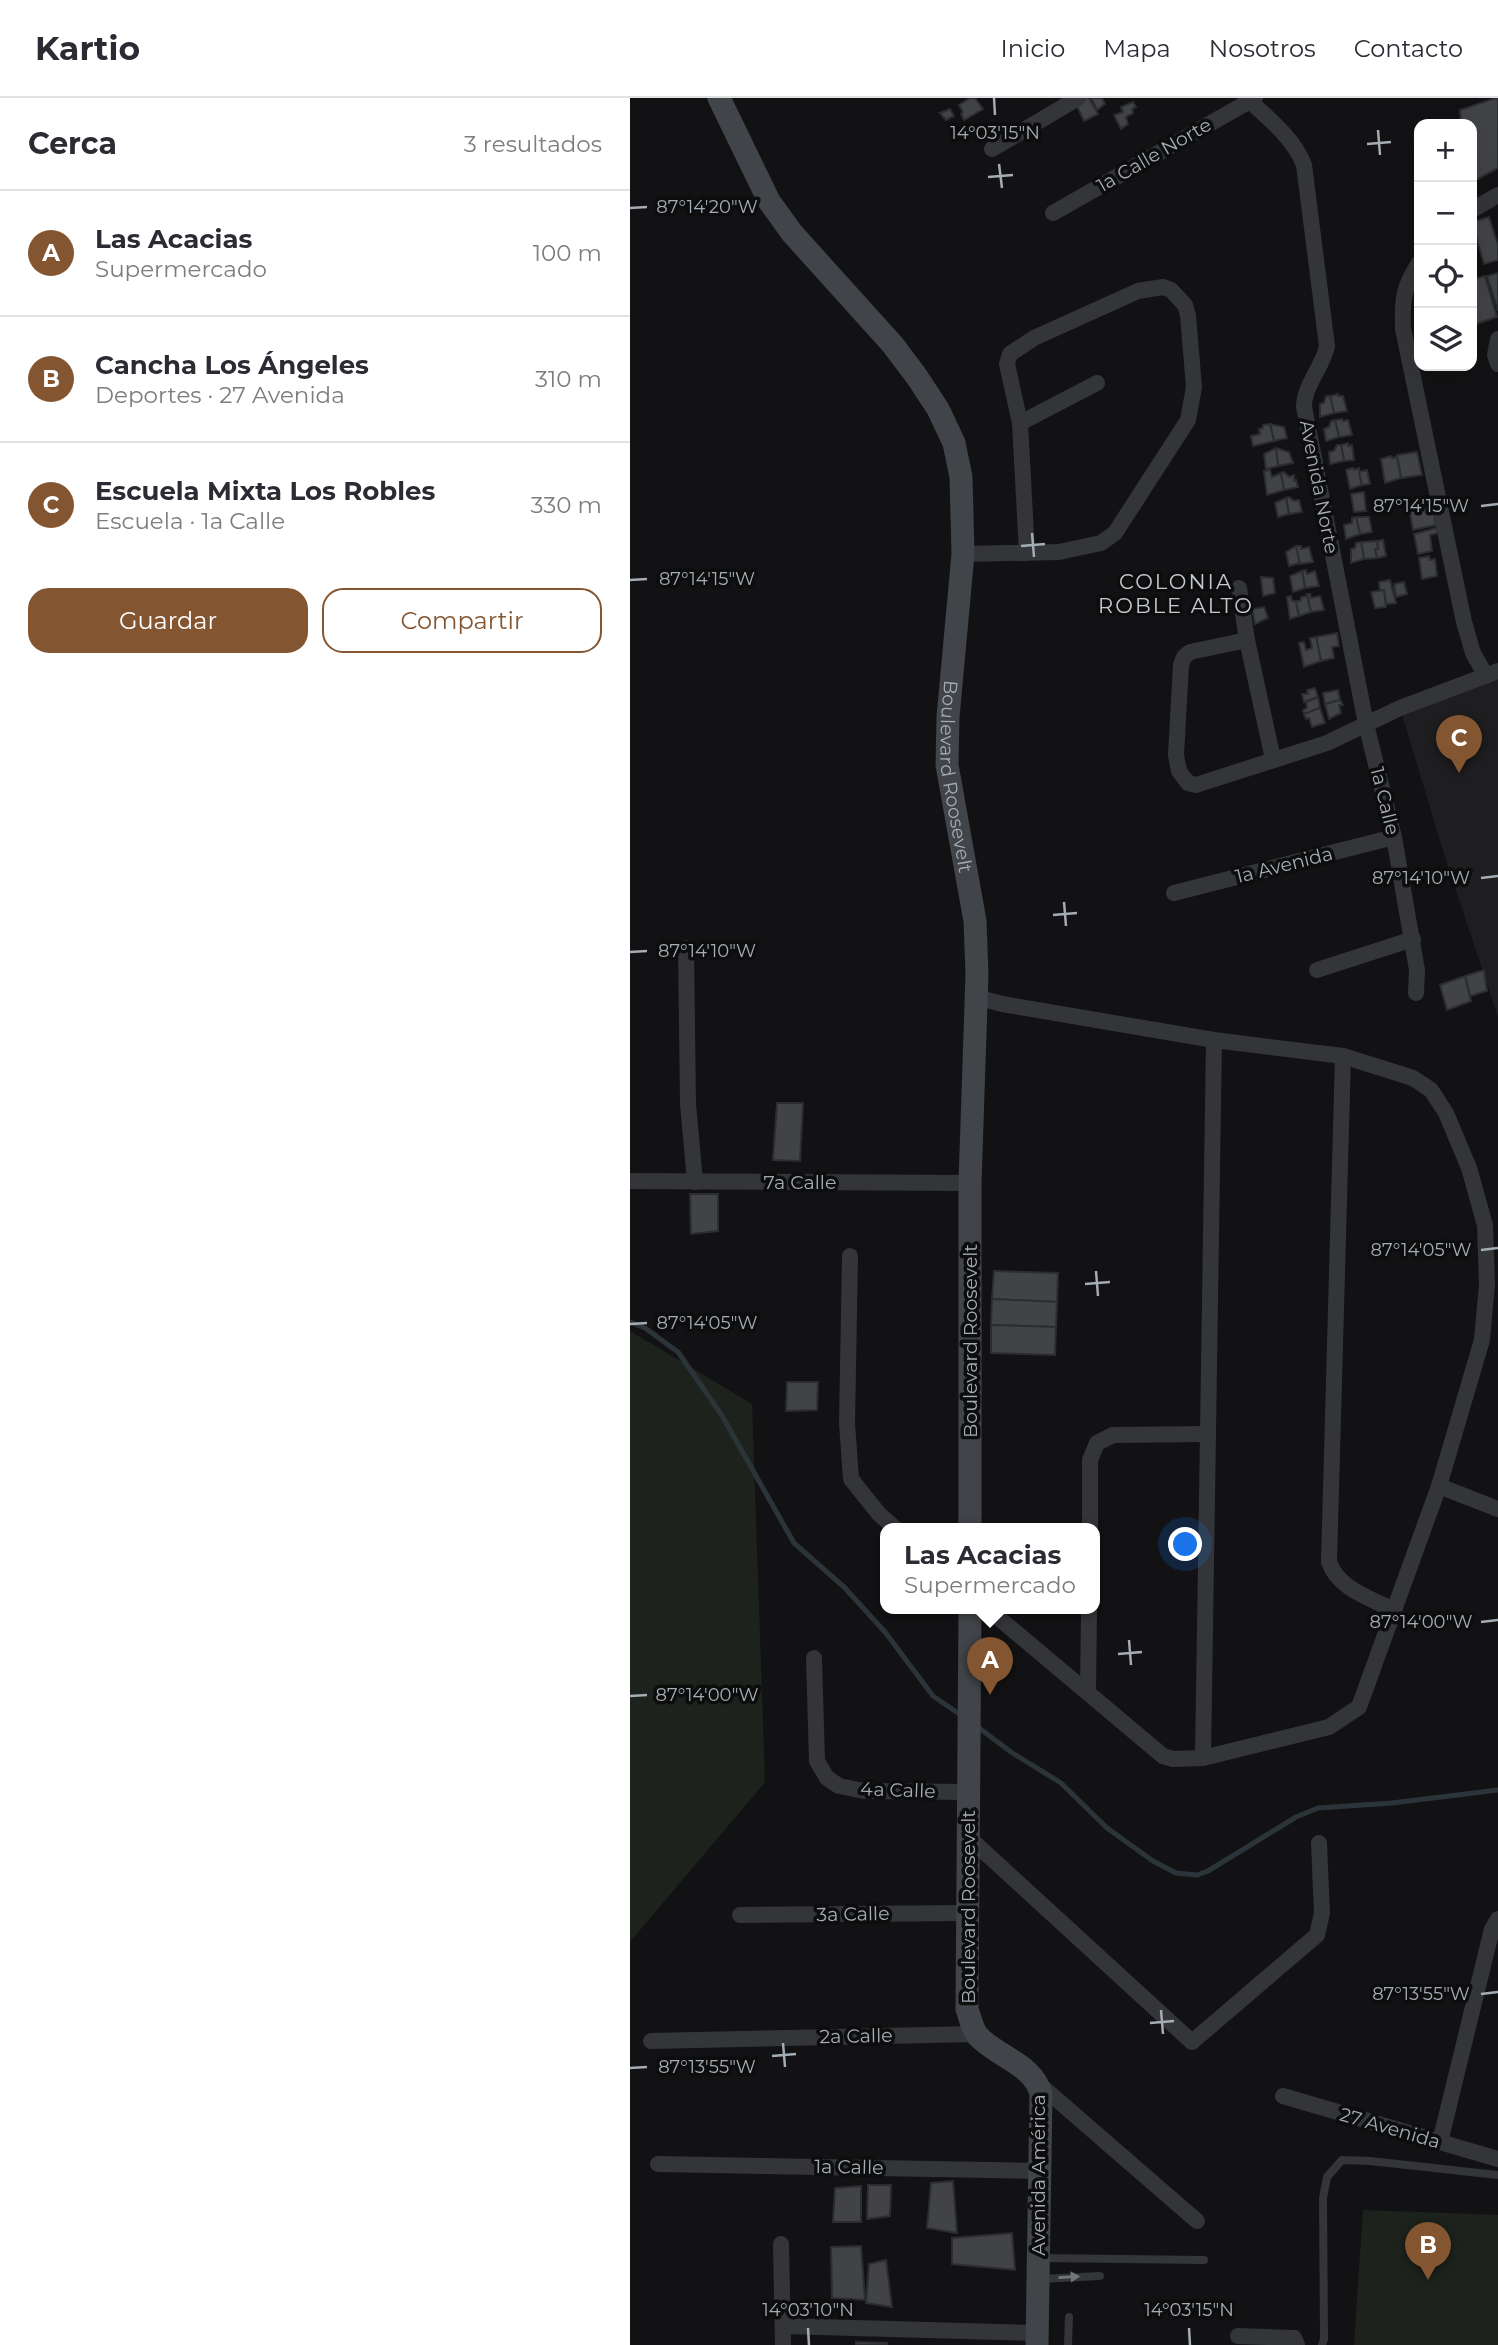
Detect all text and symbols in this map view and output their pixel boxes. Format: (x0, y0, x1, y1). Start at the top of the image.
text: Kartio (35, 28, 140, 68)
text: Inicio (1000, 34, 1065, 63)
text: Mapa (1103, 34, 1171, 63)
text: Nosotros (1209, 34, 1316, 63)
text: Contacto (1354, 34, 1463, 63)
street label: 1a Calle Norte (1093, 113, 1215, 197)
map controls (1414, 119, 1477, 371)
button: + (1414, 119, 1477, 182)
text: 14°03'15"N (950, 122, 1040, 144)
text: Cerca (28, 125, 117, 162)
text: 3 resultados (464, 130, 602, 158)
button: − (1414, 182, 1477, 245)
text: 87°14'20"W (656, 196, 758, 218)
text: Las Acacias (95, 223, 252, 255)
text: A (42, 239, 60, 267)
text: 100 m (533, 239, 602, 267)
button: locate (1414, 245, 1477, 308)
text: Supermercado (95, 255, 267, 283)
button: layers (1414, 308, 1477, 371)
text: Cancha Los Ángeles (95, 349, 369, 381)
text: B (42, 365, 60, 393)
text: 310 m (535, 365, 602, 393)
text: Deportes · 27 Avenida (95, 381, 345, 409)
street label: Avenida Norte (1295, 418, 1343, 556)
text: Escuela Mixta Los Robles (95, 475, 435, 507)
text: C (43, 491, 59, 519)
text: 330 m (531, 491, 602, 519)
text: 87°14'15"W (1373, 495, 1469, 517)
text: Escuela · 1a Calle (95, 507, 285, 535)
text: 87°14'15"W (659, 568, 755, 590)
district label: COLONIA ROBLE ALTO (1098, 569, 1254, 618)
button: Guardar (28, 588, 308, 653)
button: Compartir (322, 588, 602, 653)
street label: Boulevard Roosevelt (935, 679, 978, 875)
pin: C (1436, 715, 1482, 773)
street label: 1a Calle (1365, 765, 1405, 837)
street label: 1a Avenida (1233, 842, 1335, 888)
text: 87°14'10"W (1372, 867, 1470, 889)
text: 87°14'10"W (658, 940, 756, 962)
street label: 7a Calle (764, 1171, 836, 1194)
text: 87°14'05"W (1371, 1239, 1471, 1261)
street label: Boulevard Roosevelt (959, 1244, 982, 1438)
text: 87°14'05"W (657, 1312, 757, 1334)
popup (880, 1523, 1100, 1614)
your location (1168, 1527, 1202, 1561)
text: Las Acacias (904, 1539, 1061, 1571)
text: Supermercado (904, 1571, 1076, 1599)
text: 87°14'00"W (1370, 1611, 1472, 1633)
pin: A (967, 1637, 1013, 1695)
text: 87°14'00"W (656, 1684, 758, 1706)
street label: 4a Calle (860, 1777, 936, 1803)
street label: Boulevard Roosevelt (957, 1810, 980, 2004)
street label: 3a Calle (816, 1902, 890, 1926)
text: 87°13'55"W (1372, 1983, 1470, 2005)
street label: 2a Calle (819, 2024, 893, 2048)
text: 87°13'55"W (658, 2056, 756, 2078)
street label: Avenida América (1027, 2094, 1050, 2256)
street label: 27 Avenida (1337, 2103, 1443, 2153)
street label: 1a Calle (814, 2155, 884, 2179)
pin: B (1405, 2222, 1451, 2280)
one-way arrow (1058, 2272, 1080, 2283)
text: 14°03'10"N (762, 2299, 854, 2321)
text: 14°03'15"N (1144, 2299, 1234, 2321)

